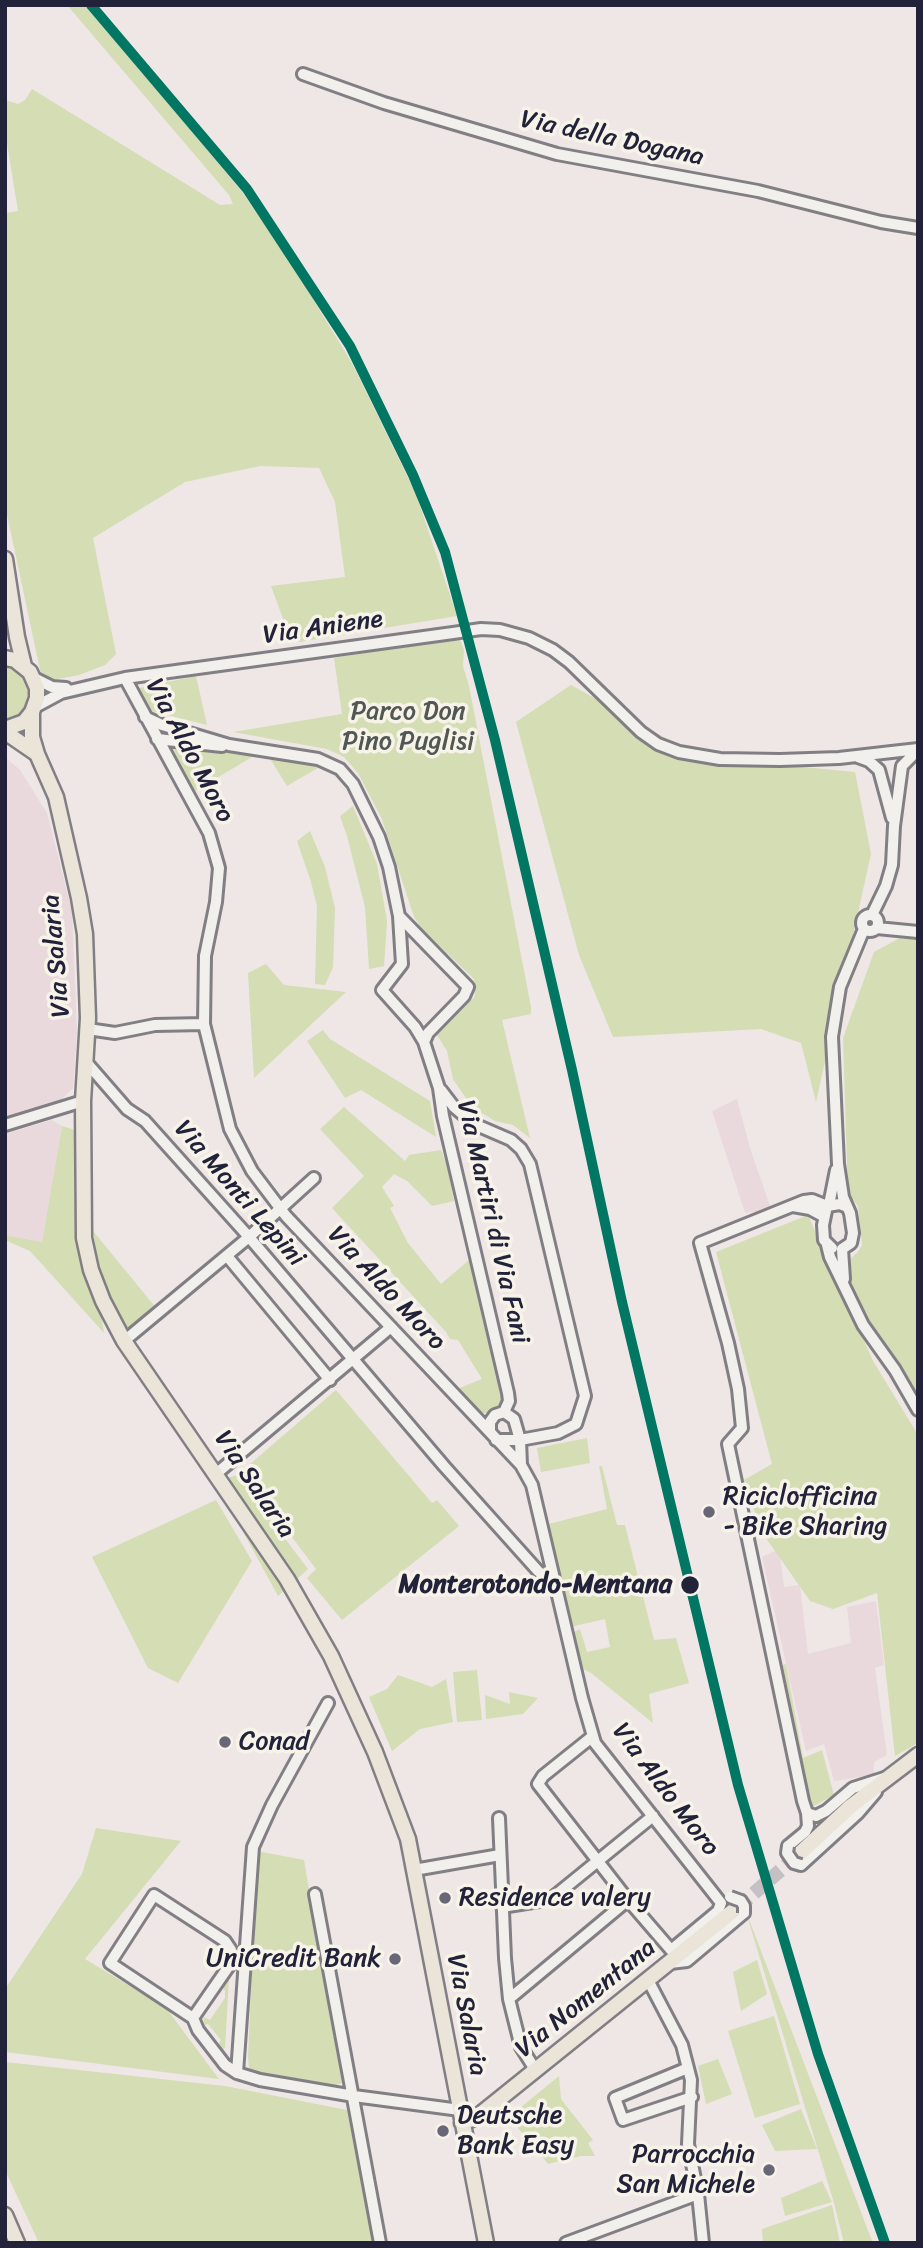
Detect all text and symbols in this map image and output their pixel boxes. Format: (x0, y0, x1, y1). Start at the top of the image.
street label: Via della Dogana (518, 104, 706, 174)
street label: Via Aniene (261, 604, 385, 652)
street label: Via Aldo Moro (138, 674, 240, 828)
park label: Parco Don Pino Puglisi (342, 696, 474, 758)
street label: Via Salaria (36, 893, 78, 1019)
street label: Via Martiri di Via Fani (449, 1097, 535, 1347)
street label: Via Monti Lepini (167, 1114, 311, 1274)
street label: Via Aldo Moro (320, 1220, 452, 1358)
street label: Via Salaria (207, 1425, 301, 1545)
place label: Riciclofficina - Bike Sharing (723, 1481, 887, 1542)
marker: Riciclofficina - Bike Sharing (701, 1504, 717, 1520)
place label: Monterotondo-Mentana (398, 1569, 672, 1601)
marker: Monterotondo-Mentana (679, 1574, 701, 1596)
street label: Via Aldo Moro (605, 1717, 725, 1863)
place label: Conad (239, 1726, 309, 1758)
marker: Conad (217, 1734, 233, 1750)
place label: Residence valery (459, 1882, 651, 1914)
marker: Residence valery (437, 1890, 453, 1906)
street label: Via Nomentana (510, 1933, 662, 2065)
place label: UniCredit Bank (206, 1943, 381, 1975)
marker: UniCredit Bank (387, 1951, 403, 1967)
street label: Via Salaria (439, 1952, 493, 2078)
place label: Deutsche Bank Easy (457, 2100, 574, 2162)
marker: Deutsche Bank Easy (435, 2123, 451, 2139)
place label: Parrocchia San Michele (617, 2139, 755, 2200)
marker: Parrocchia San Michele (761, 2162, 777, 2178)

